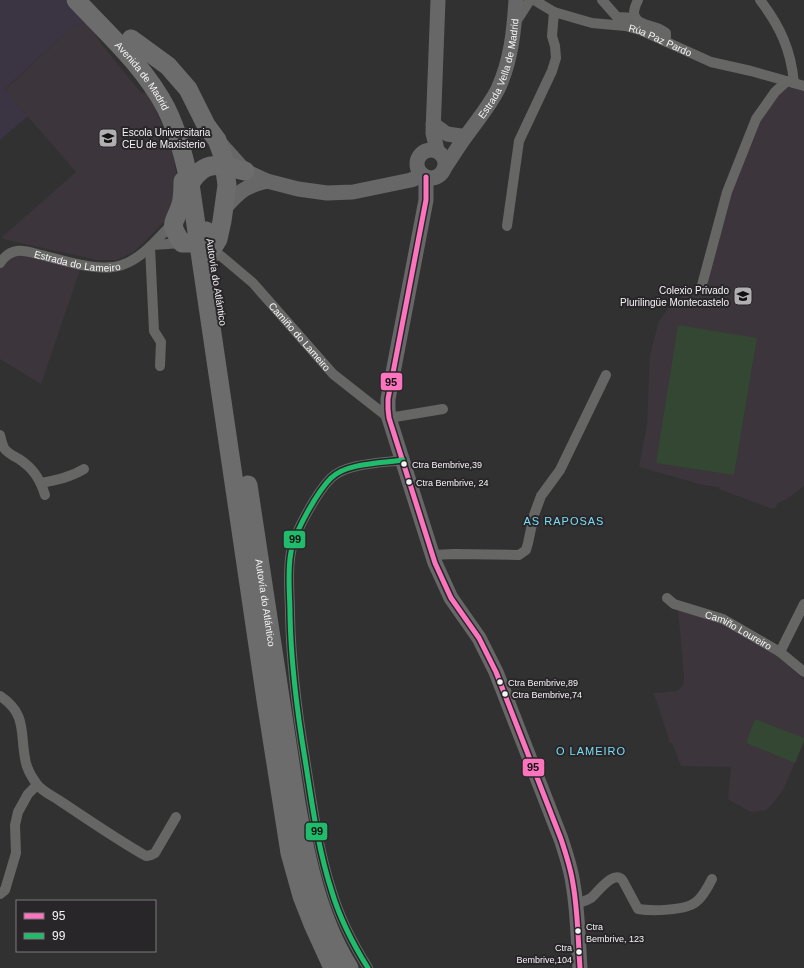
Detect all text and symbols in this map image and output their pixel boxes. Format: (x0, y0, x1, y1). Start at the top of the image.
street label: Estrada Vella de Madrid (476, 18, 521, 121)
street label: Rúa Paz Pardo (627, 22, 694, 59)
street label: Avenida de Madrid (113, 39, 171, 112)
school or university icon: Escola Universitaria CEU de Maxisterio (97, 127, 119, 149)
place label: Escola Universitaria CEU de Maxisterio (122, 127, 211, 150)
street label: Autovía do Atlántico (204, 238, 229, 327)
street label: Estrada do Lameiro (33, 248, 122, 274)
place label: Colexio Privado Plurilingüe Montecastelo (620, 285, 729, 308)
school or university icon: Colexio Privado Plurilingüe Montecastelo (732, 285, 754, 307)
street label: Camiño do Lameiro (267, 300, 333, 373)
line badge: 95 (380, 372, 403, 391)
text: 95 (385, 376, 397, 388)
marker: Ctra Bembrive,39 (399, 459, 409, 469)
place label: Ctra Bembrive,39 (412, 460, 482, 470)
marker: Ctra Bembrive, 24 (404, 477, 414, 487)
place label: Ctra Bembrive, 24 (416, 478, 489, 488)
district label: AS RAPOSAS (524, 515, 604, 527)
line badge: 99 (283, 530, 306, 549)
text: 99 (289, 533, 301, 545)
street label: Autovía do Atlántico (253, 558, 277, 648)
street label: Camiño Loureiro (704, 609, 774, 652)
marker: Ctra Bembrive,89 (495, 677, 505, 687)
place label: Ctra Bembrive,89 (508, 678, 578, 688)
marker: Ctra Bembrive,74 (500, 689, 510, 699)
place label: Ctra Bembrive,74 (512, 690, 582, 700)
district label: O LAMEIRO (556, 745, 626, 757)
line badge: 95 (522, 758, 545, 777)
text: 95 (527, 761, 539, 773)
line badge: 99 (305, 822, 328, 841)
text: 99 (311, 825, 323, 837)
legend (16, 900, 156, 952)
text: 95 (52, 909, 66, 923)
place label: Ctra Bembrive, 123 (586, 922, 644, 944)
marker: Ctra Bembrive, 123 (573, 926, 583, 936)
text: 99 (52, 929, 66, 943)
place label: Ctra Bembrive,104 (516, 943, 572, 965)
marker: Ctra Bembrive,104 (574, 947, 584, 957)

